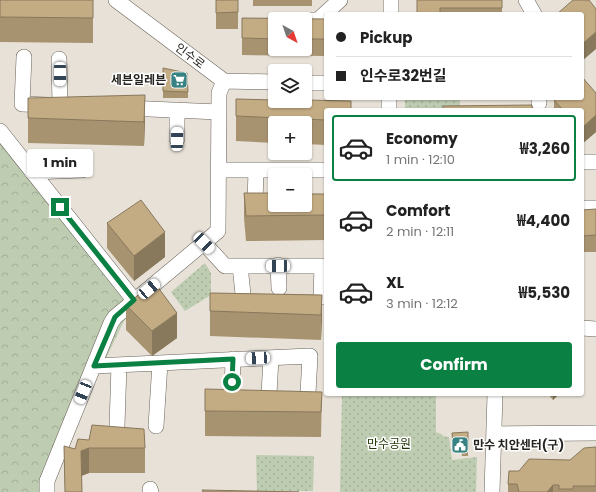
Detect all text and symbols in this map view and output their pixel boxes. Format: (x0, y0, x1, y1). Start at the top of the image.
north arrow (268, 12, 312, 56)
map controls (268, 12, 312, 212)
text: Pickup (360, 27, 412, 48)
street label: 인수로 (172, 39, 209, 72)
car (54, 62, 66, 86)
button: layers (268, 64, 312, 108)
text: 인수로32번길 (360, 65, 447, 86)
supermarket icon: 세븐일레븐 (169, 70, 189, 90)
place label: 세븐일레븐 (111, 71, 166, 88)
button: + (268, 116, 312, 160)
car (171, 127, 183, 151)
text: Economy (386, 128, 458, 149)
icon: car (338, 130, 374, 166)
text: ₩3,260 (520, 138, 570, 159)
callout: 1 min (27, 149, 93, 177)
text: 1 min · 12:10 (386, 150, 455, 169)
text: 1 min (43, 153, 77, 172)
button: − (268, 168, 312, 212)
route end (51, 198, 69, 216)
text: Comfort (386, 200, 450, 221)
icon: car (338, 202, 374, 238)
text: ₩4,400 (517, 210, 570, 231)
text: 2 min · 12:11 (386, 222, 454, 241)
car (191, 230, 217, 256)
car (266, 260, 290, 272)
text: XL (386, 272, 404, 293)
icon: car (338, 274, 374, 310)
car (136, 277, 162, 301)
text: ₩5,530 (518, 282, 570, 303)
text: 3 min · 12:12 (386, 294, 458, 313)
button: Confirm (336, 342, 572, 388)
car (246, 351, 270, 365)
route start (223, 373, 241, 391)
car (73, 379, 93, 405)
park label: 만수공원 (367, 435, 411, 452)
public building icon: 만수 치안센터(구) (450, 435, 470, 455)
place label: 만수 치안센터(구) (473, 436, 564, 453)

